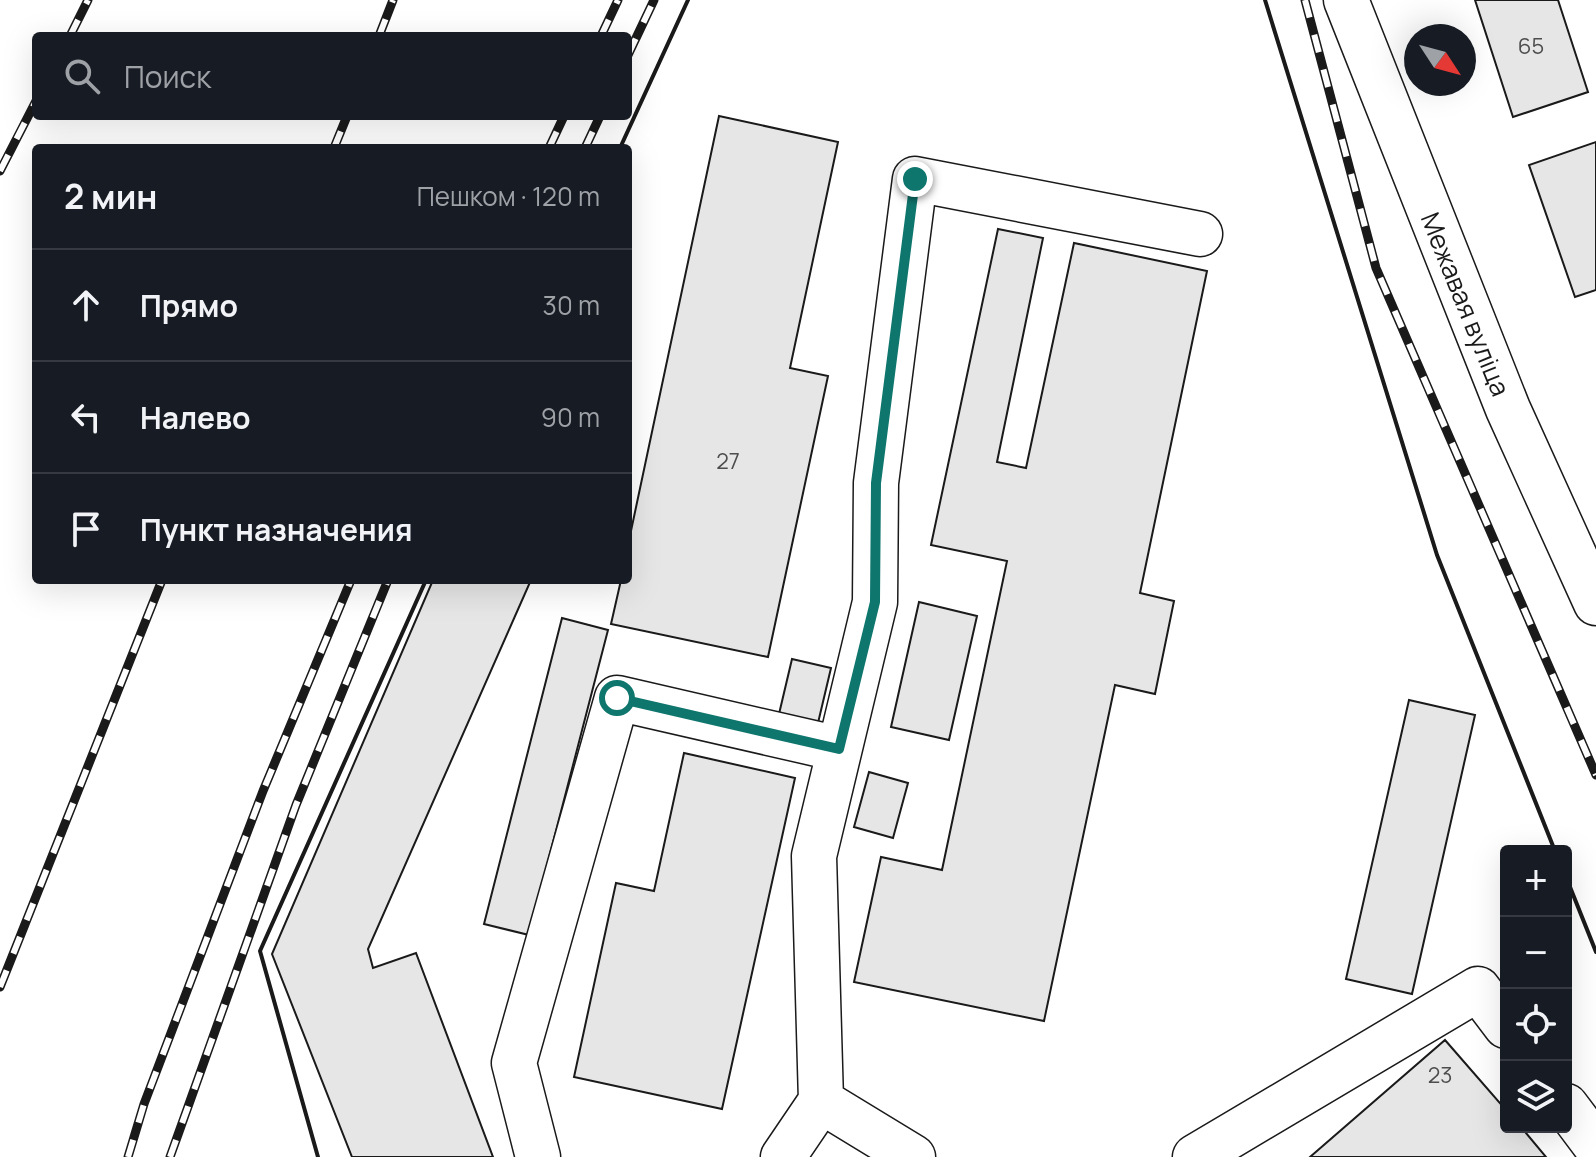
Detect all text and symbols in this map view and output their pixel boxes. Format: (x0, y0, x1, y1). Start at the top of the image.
north arrow (1404, 24, 1476, 96)
house number: 65 (1518, 31, 1544, 61)
search box (32, 32, 632, 120)
icon: search (60, 54, 104, 98)
text: Поиск (124, 56, 211, 97)
route end (897, 161, 933, 197)
text: 2 мин (64, 173, 158, 219)
text: Пешком · 120 m (417, 178, 600, 214)
street label: Межавая вуліца (1413, 207, 1519, 401)
icon: ahead (64, 283, 108, 327)
text: Прямо (140, 285, 238, 326)
text: 30 m (543, 287, 600, 323)
icon: left (64, 395, 108, 439)
text: Налево (140, 397, 250, 438)
text: 90 m (541, 399, 600, 435)
house number: 27 (716, 446, 740, 476)
icon: arrive (64, 507, 108, 551)
text: Пункт назначения (140, 509, 413, 550)
route start (599, 680, 635, 716)
map controls (1500, 845, 1572, 1133)
button: + (1500, 845, 1572, 917)
button: − (1500, 917, 1572, 989)
button: locate (1500, 989, 1572, 1061)
house number: 23 (1428, 1060, 1452, 1090)
button: layers (1500, 1061, 1572, 1133)

